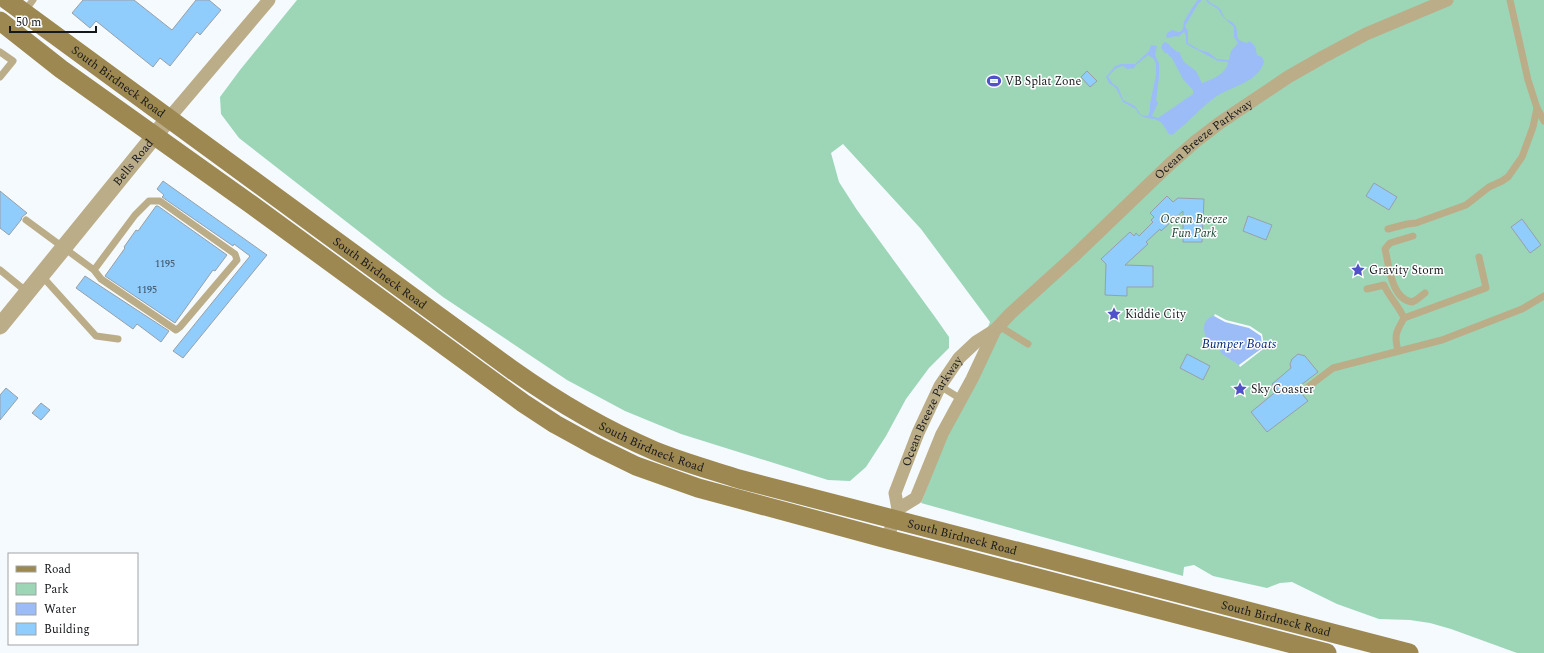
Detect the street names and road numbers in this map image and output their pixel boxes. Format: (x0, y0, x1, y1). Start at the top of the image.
street label: South Birdneck Road (67, 41, 169, 123)
street label: Ocean Breeze Parkway (1150, 94, 1258, 184)
street label: Bells Road (108, 135, 159, 190)
street label: South Birdneck Road (328, 232, 431, 314)
street label: Ocean Breeze Parkway (897, 352, 968, 469)
street label: South Birdneck Road (595, 417, 707, 478)
street label: South Birdneck Road (905, 514, 1019, 561)
street label: South Birdneck Road (1219, 596, 1333, 642)

